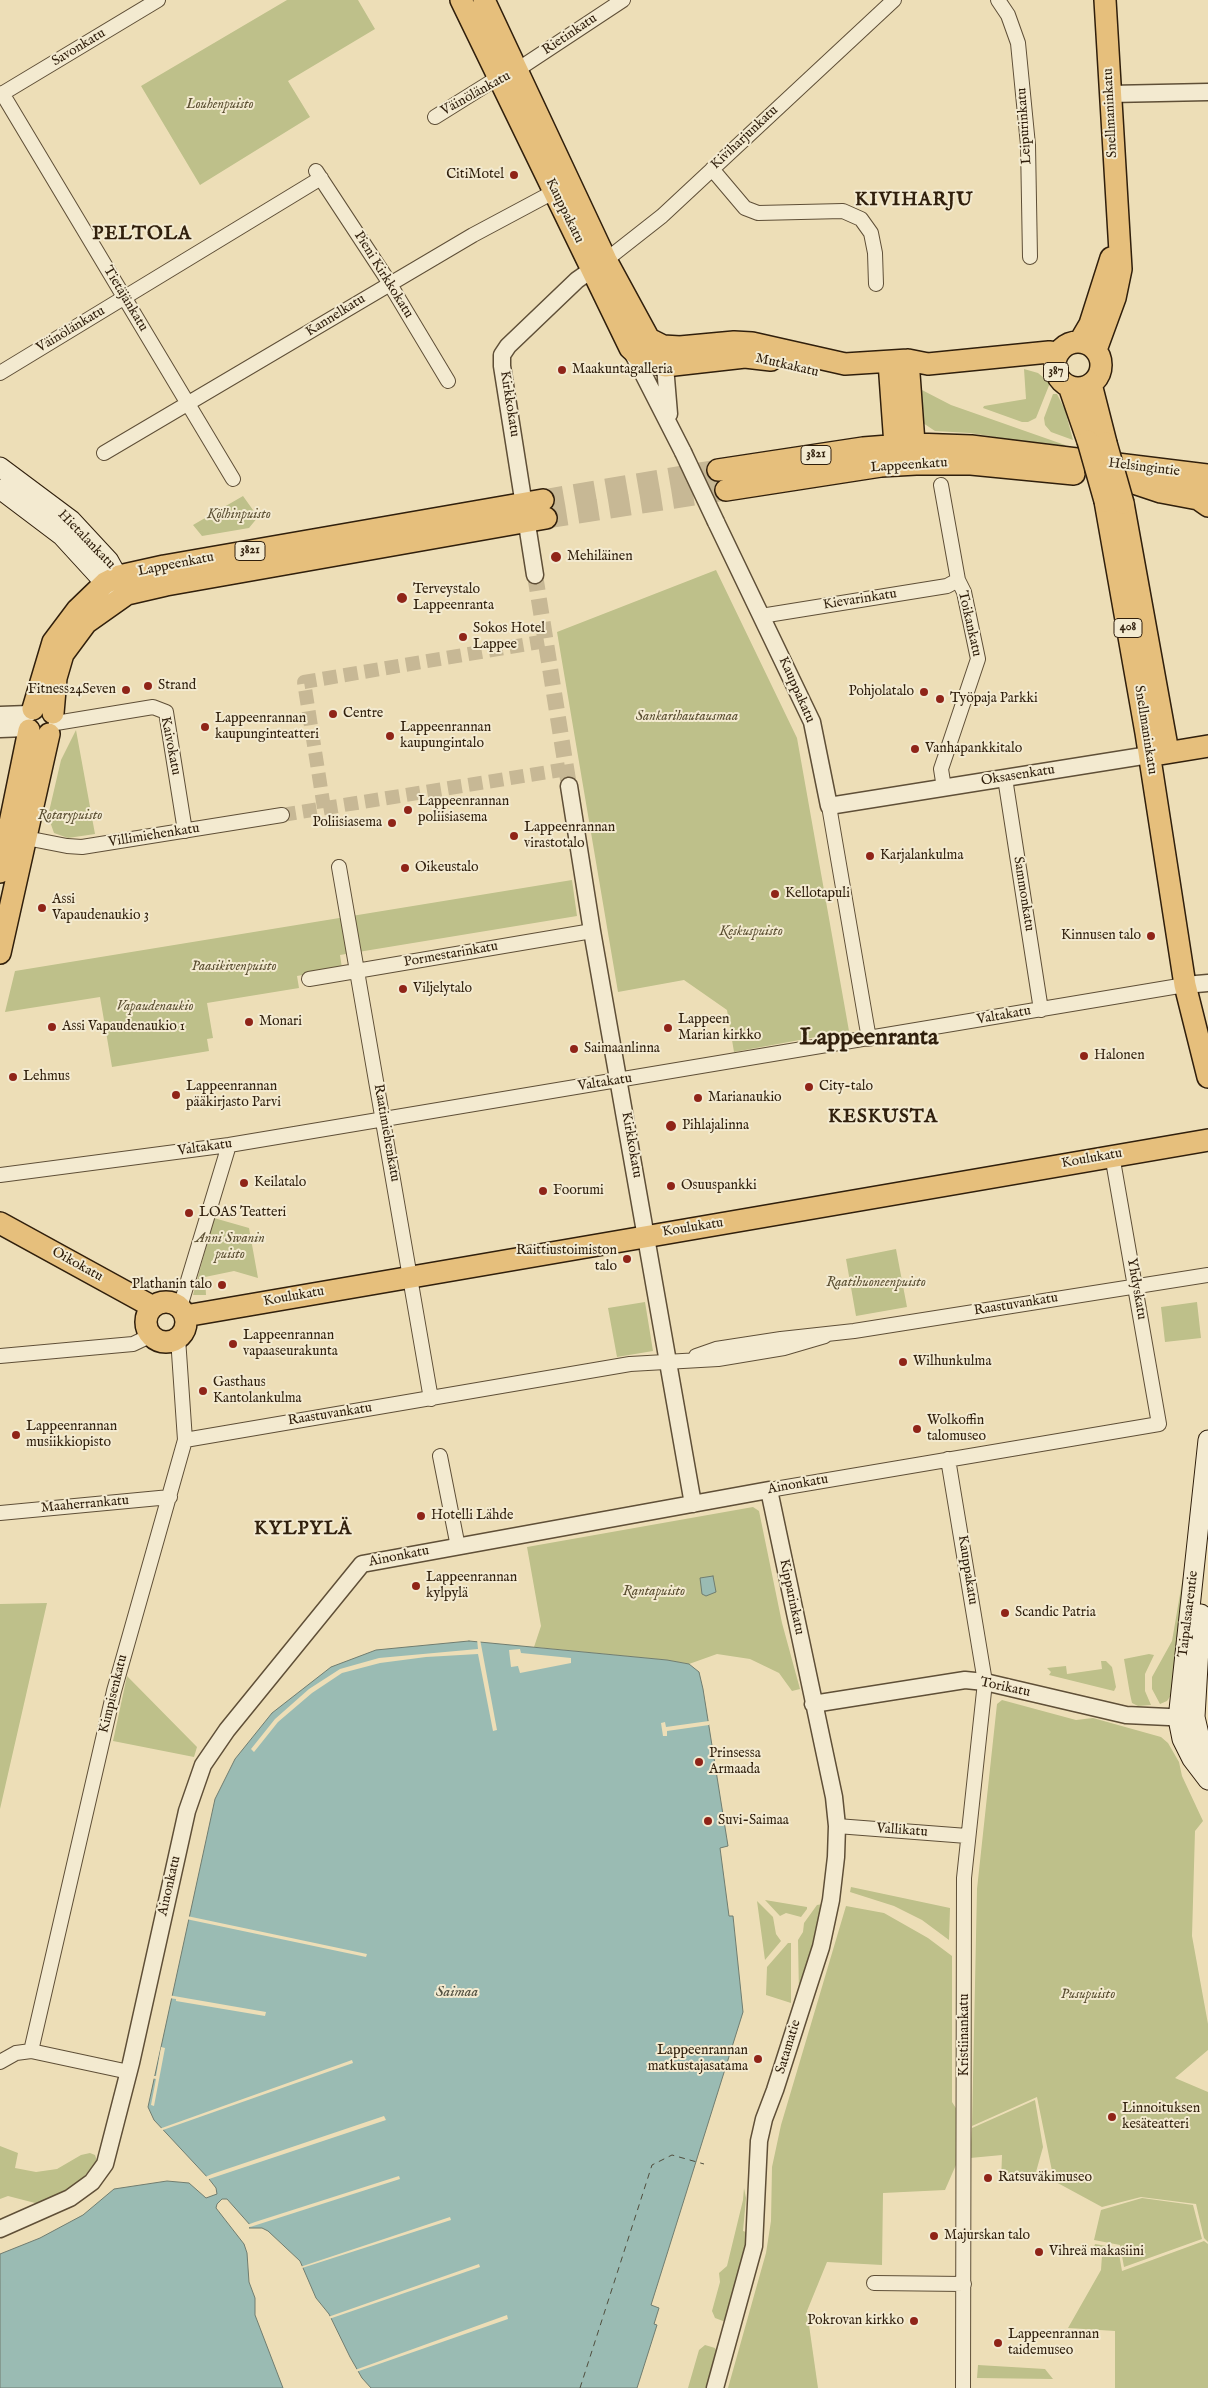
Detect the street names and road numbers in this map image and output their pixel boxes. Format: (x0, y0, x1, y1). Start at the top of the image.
street label: Rietinkatu (539, 11, 601, 59)
street label: Savonkatu (49, 25, 109, 71)
street label: Väinölänkatu (438, 68, 514, 120)
street label: Snellmaninkatu (1100, 68, 1122, 158)
street label: Leipurinkatu (1014, 87, 1036, 165)
street label: Kiviharjunkatu (708, 103, 782, 173)
street label: Kauppakatu (541, 176, 587, 246)
street label: Pieni Kirkkokatu (350, 228, 416, 322)
street label: Tietäjänkatu (99, 263, 151, 335)
street label: Kannelkatu (303, 291, 369, 341)
street label: Väinölänkatu (34, 303, 108, 357)
street label: Mutkakatu (754, 351, 820, 381)
road number: 387 (1044, 362, 1068, 382)
street label: Kirkkokatu (495, 370, 523, 438)
road number: 3821 (801, 446, 831, 464)
street label: Lappeenkatu (870, 455, 948, 477)
street label: Helsingintie (1107, 455, 1181, 481)
street label: Hietalankatu (54, 507, 118, 573)
road number: 3821 (235, 542, 265, 560)
street label: Lappeenkatu (137, 549, 215, 581)
street label: Kievarinkatu (822, 586, 898, 614)
street label: Toikankatu (953, 590, 985, 658)
road number: 408 (1114, 618, 1142, 638)
street label: Kauppakatu (774, 654, 818, 726)
street label: Snellmaninkatu (1130, 684, 1160, 776)
street label: Kaivokatu (156, 715, 184, 777)
street label: Oksasenkatu (980, 762, 1056, 790)
street label: Villimiehenkatu (107, 820, 201, 852)
street label: Sammonkatu (1009, 855, 1037, 933)
street label: Pormestarinkatu (403, 938, 499, 972)
street label: Valtakatu (976, 1003, 1032, 1029)
street label: Valtakatu (577, 1070, 633, 1096)
street label: Raatimiehenkatu (369, 1083, 403, 1183)
street label: Kirkkokatu (617, 1111, 645, 1179)
street label: Valtakatu (177, 1136, 233, 1160)
street label: Koulukatu (1060, 1145, 1124, 1173)
street label: Koulukatu (661, 1215, 725, 1241)
street label: Oikokatu (49, 1244, 105, 1286)
street label: Yhdyskatu (1122, 1257, 1150, 1321)
street label: Koulukatu (262, 1283, 326, 1311)
street label: Raastuvankatu (973, 1290, 1059, 1320)
street label: Raastuvankatu (287, 1400, 373, 1430)
street label: Ainonkatu (766, 1471, 830, 1499)
street label: Maaherrankatu (40, 1493, 130, 1517)
street label: Kauppakatu (953, 1534, 981, 1606)
street label: Ainonkatu (367, 1543, 431, 1571)
street label: Kipparinkatu (775, 1558, 807, 1636)
street label: Taipalsaarentie (1175, 1570, 1203, 1658)
street label: Kimpisenkatu (96, 1653, 132, 1735)
street label: Torikatu (978, 1674, 1032, 1702)
street label: Vallikatu (876, 1821, 928, 1841)
street label: Ainonkatu (155, 1854, 185, 1918)
street label: Kristiinankatu (957, 1994, 973, 2076)
street label: Satamatie (773, 2018, 805, 2076)

